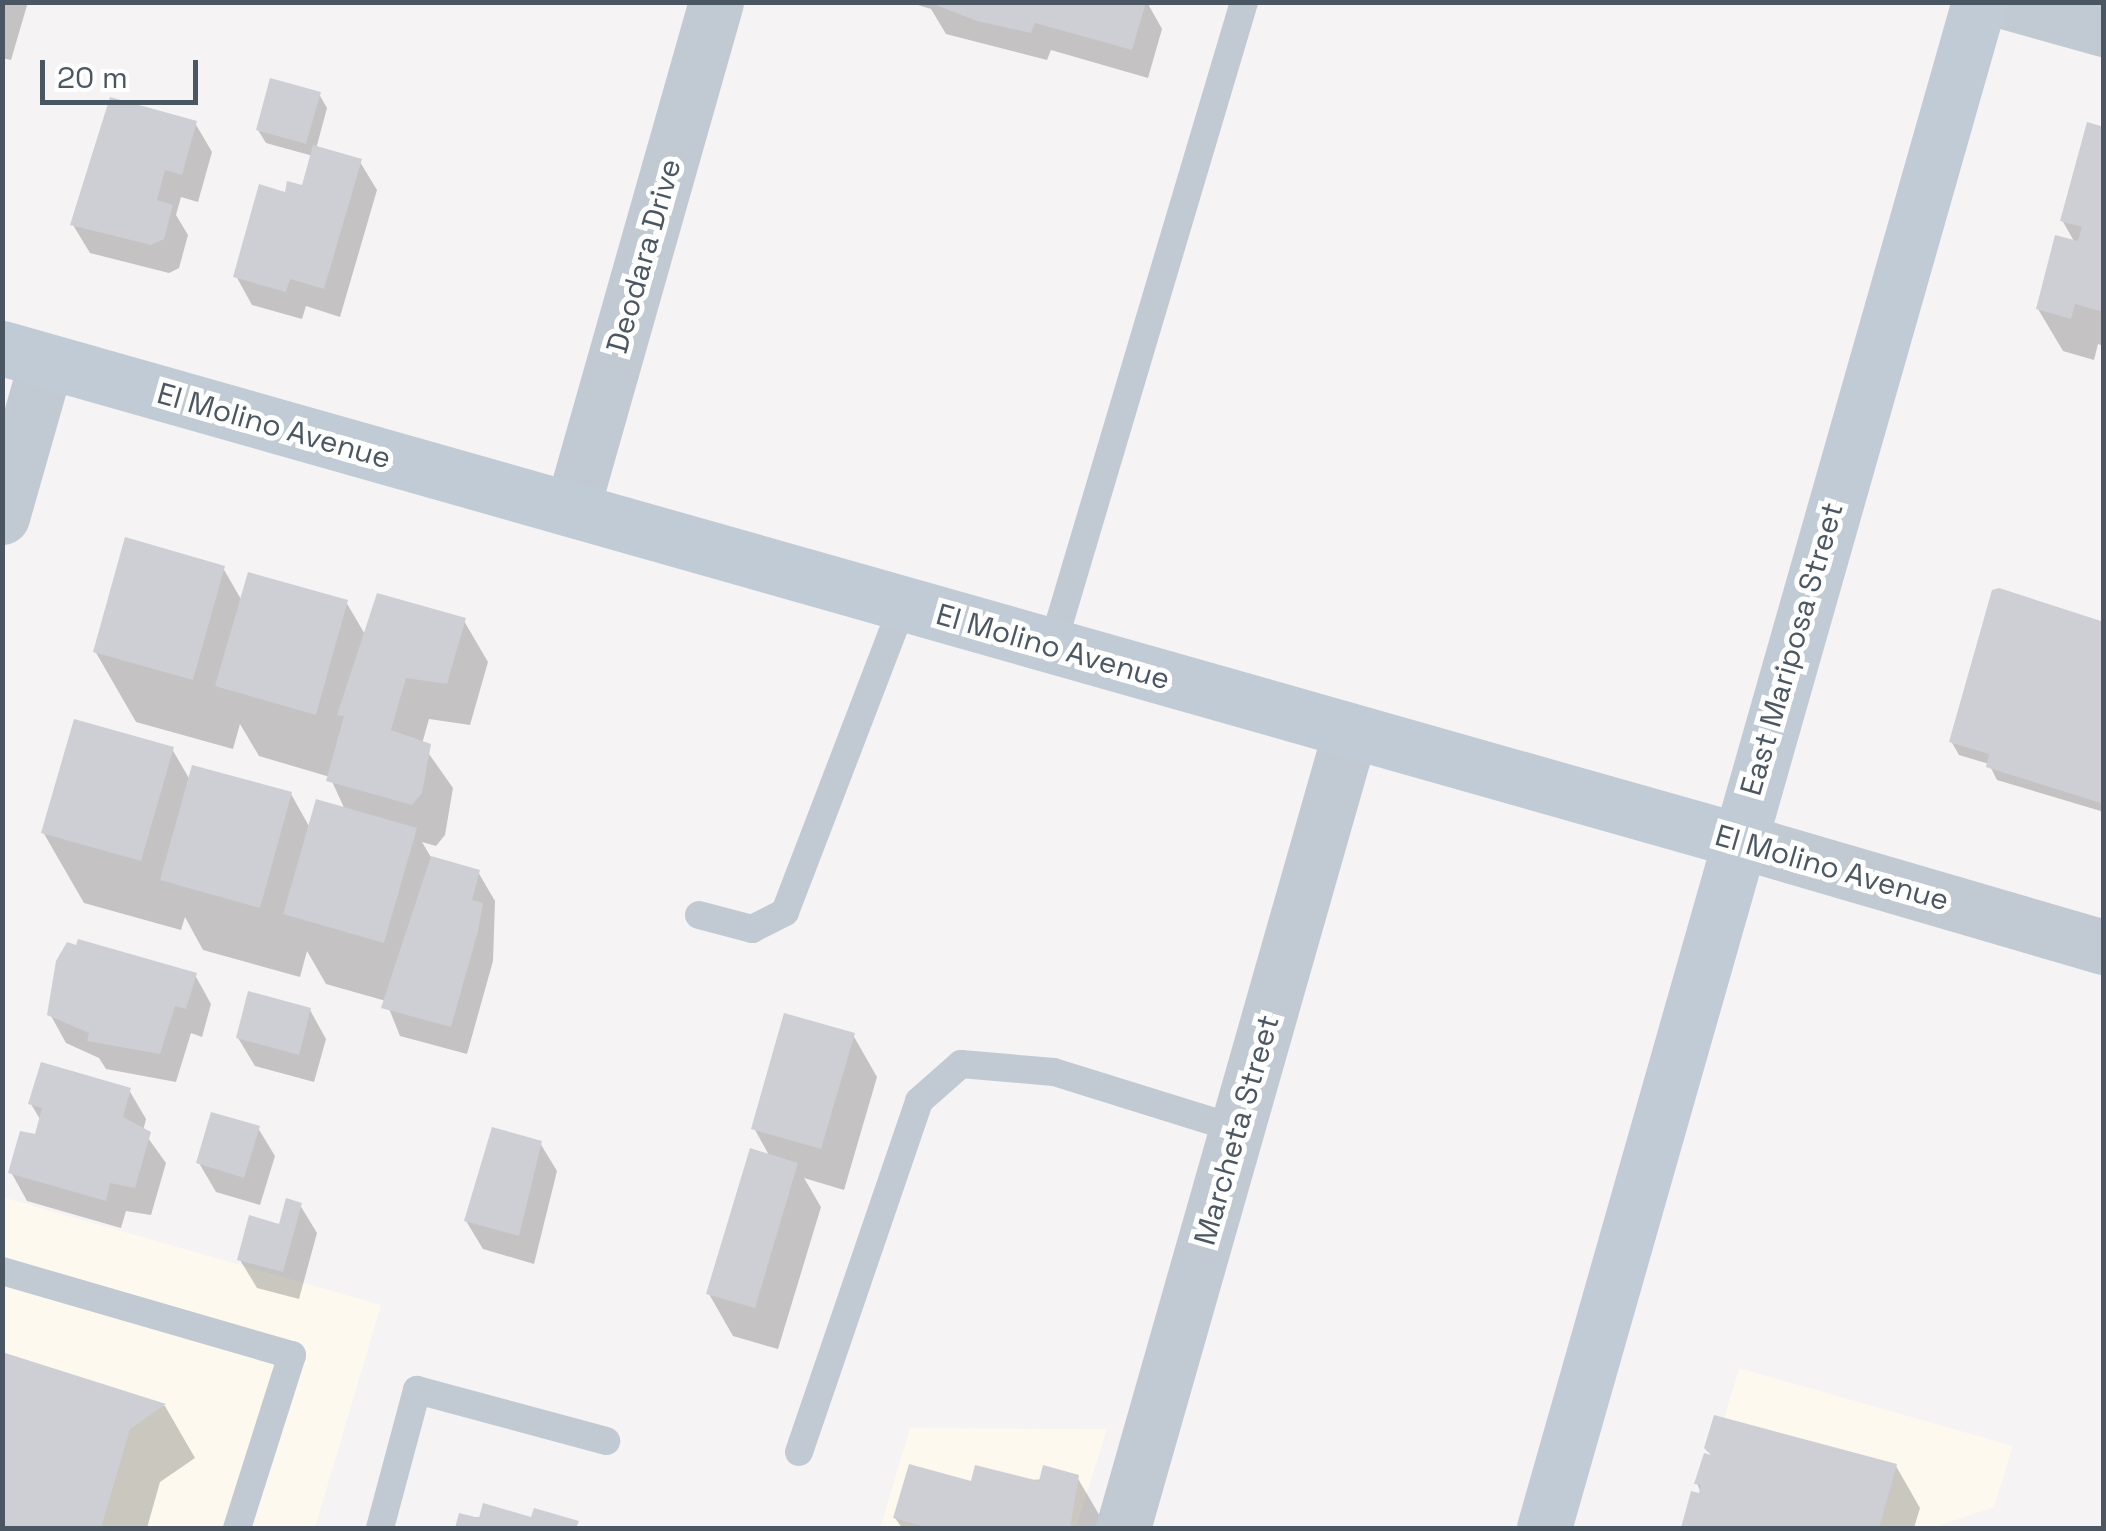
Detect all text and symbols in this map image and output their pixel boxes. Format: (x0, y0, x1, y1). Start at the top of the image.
scale bar (45, 40, 202, 102)
text: 20 m (57, 58, 128, 97)
street label: Deodara Drive (599, 155, 689, 357)
street label: El Molino Avenue (153, 375, 395, 477)
street label: East Mariposa Street (1733, 498, 1851, 800)
street label: El Molino Avenue (932, 596, 1174, 698)
street label: El Molino Avenue (1711, 817, 1953, 919)
street label: Marcheta Street (1187, 1011, 1287, 1249)

